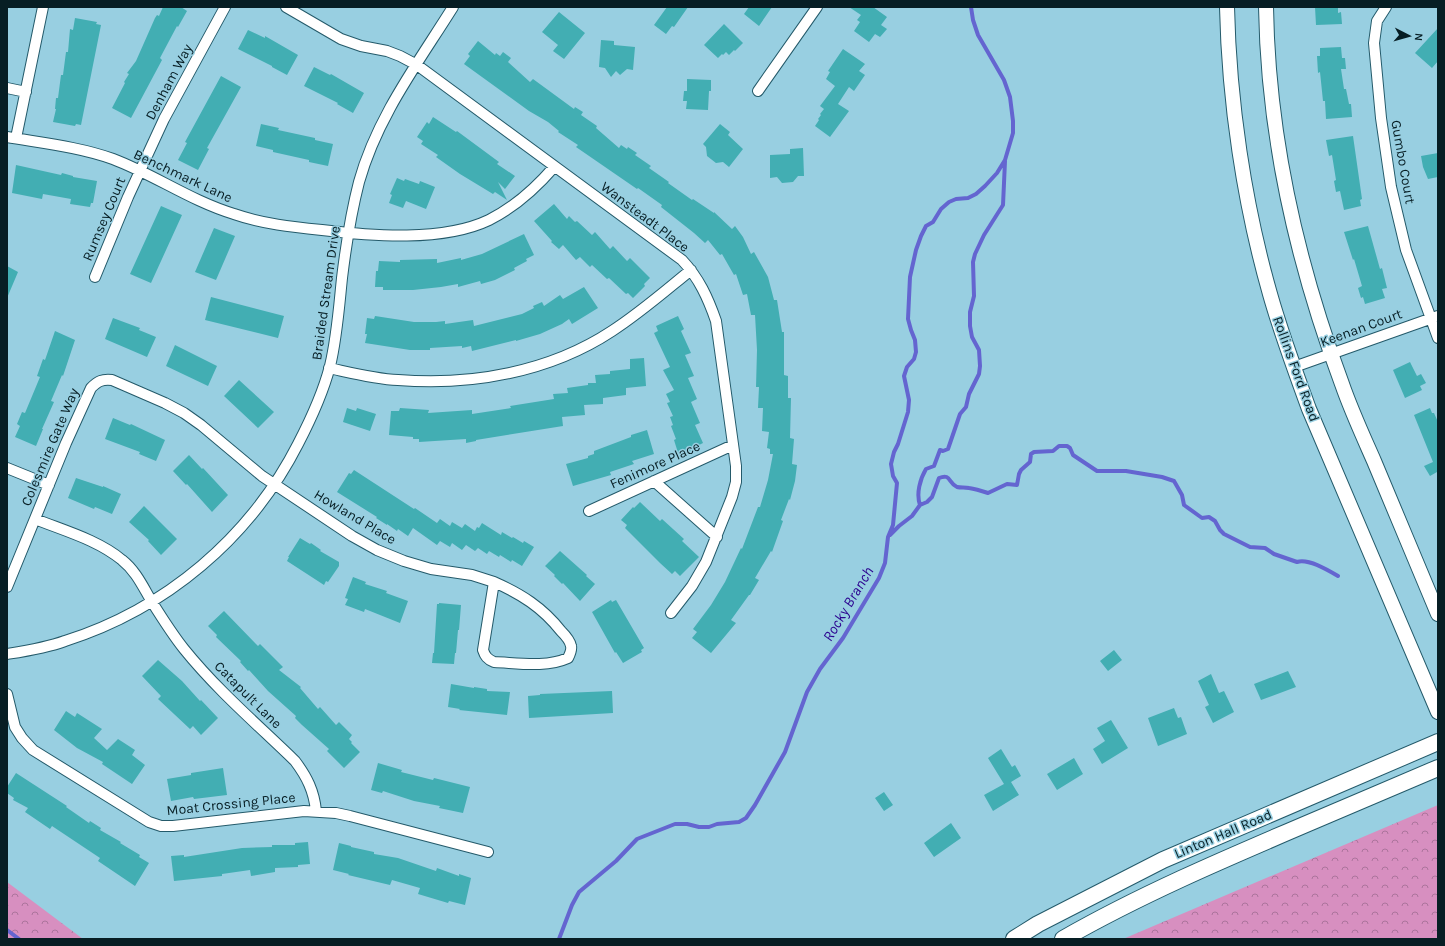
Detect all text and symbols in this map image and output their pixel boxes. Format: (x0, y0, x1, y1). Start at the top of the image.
north arrow (1389, 16, 1429, 56)
text: N (1412, 32, 1425, 42)
street label: Denham Way (142, 41, 196, 123)
street label: Gumbo Court (1387, 119, 1419, 205)
street label: Benchmark Lane (131, 146, 235, 206)
street label: Rumsey Court (79, 174, 129, 264)
street label: Wansteadt Place (597, 178, 693, 256)
street label: Braided Stream Drive (308, 225, 344, 361)
street label: Keenan Court (1318, 305, 1404, 351)
street label: Rollins Ford Road (1269, 314, 1323, 424)
street label: Colesmire Gate Way (17, 385, 83, 508)
street label: Fenimore Place (607, 438, 703, 492)
street label: Howland Place (311, 486, 399, 548)
water label: Rocky Branch (819, 563, 877, 645)
street label: Catapult Lane (211, 658, 285, 732)
street label: Moat Crossing Place (166, 789, 296, 819)
street label: Linton Hall Road (1172, 806, 1274, 862)

